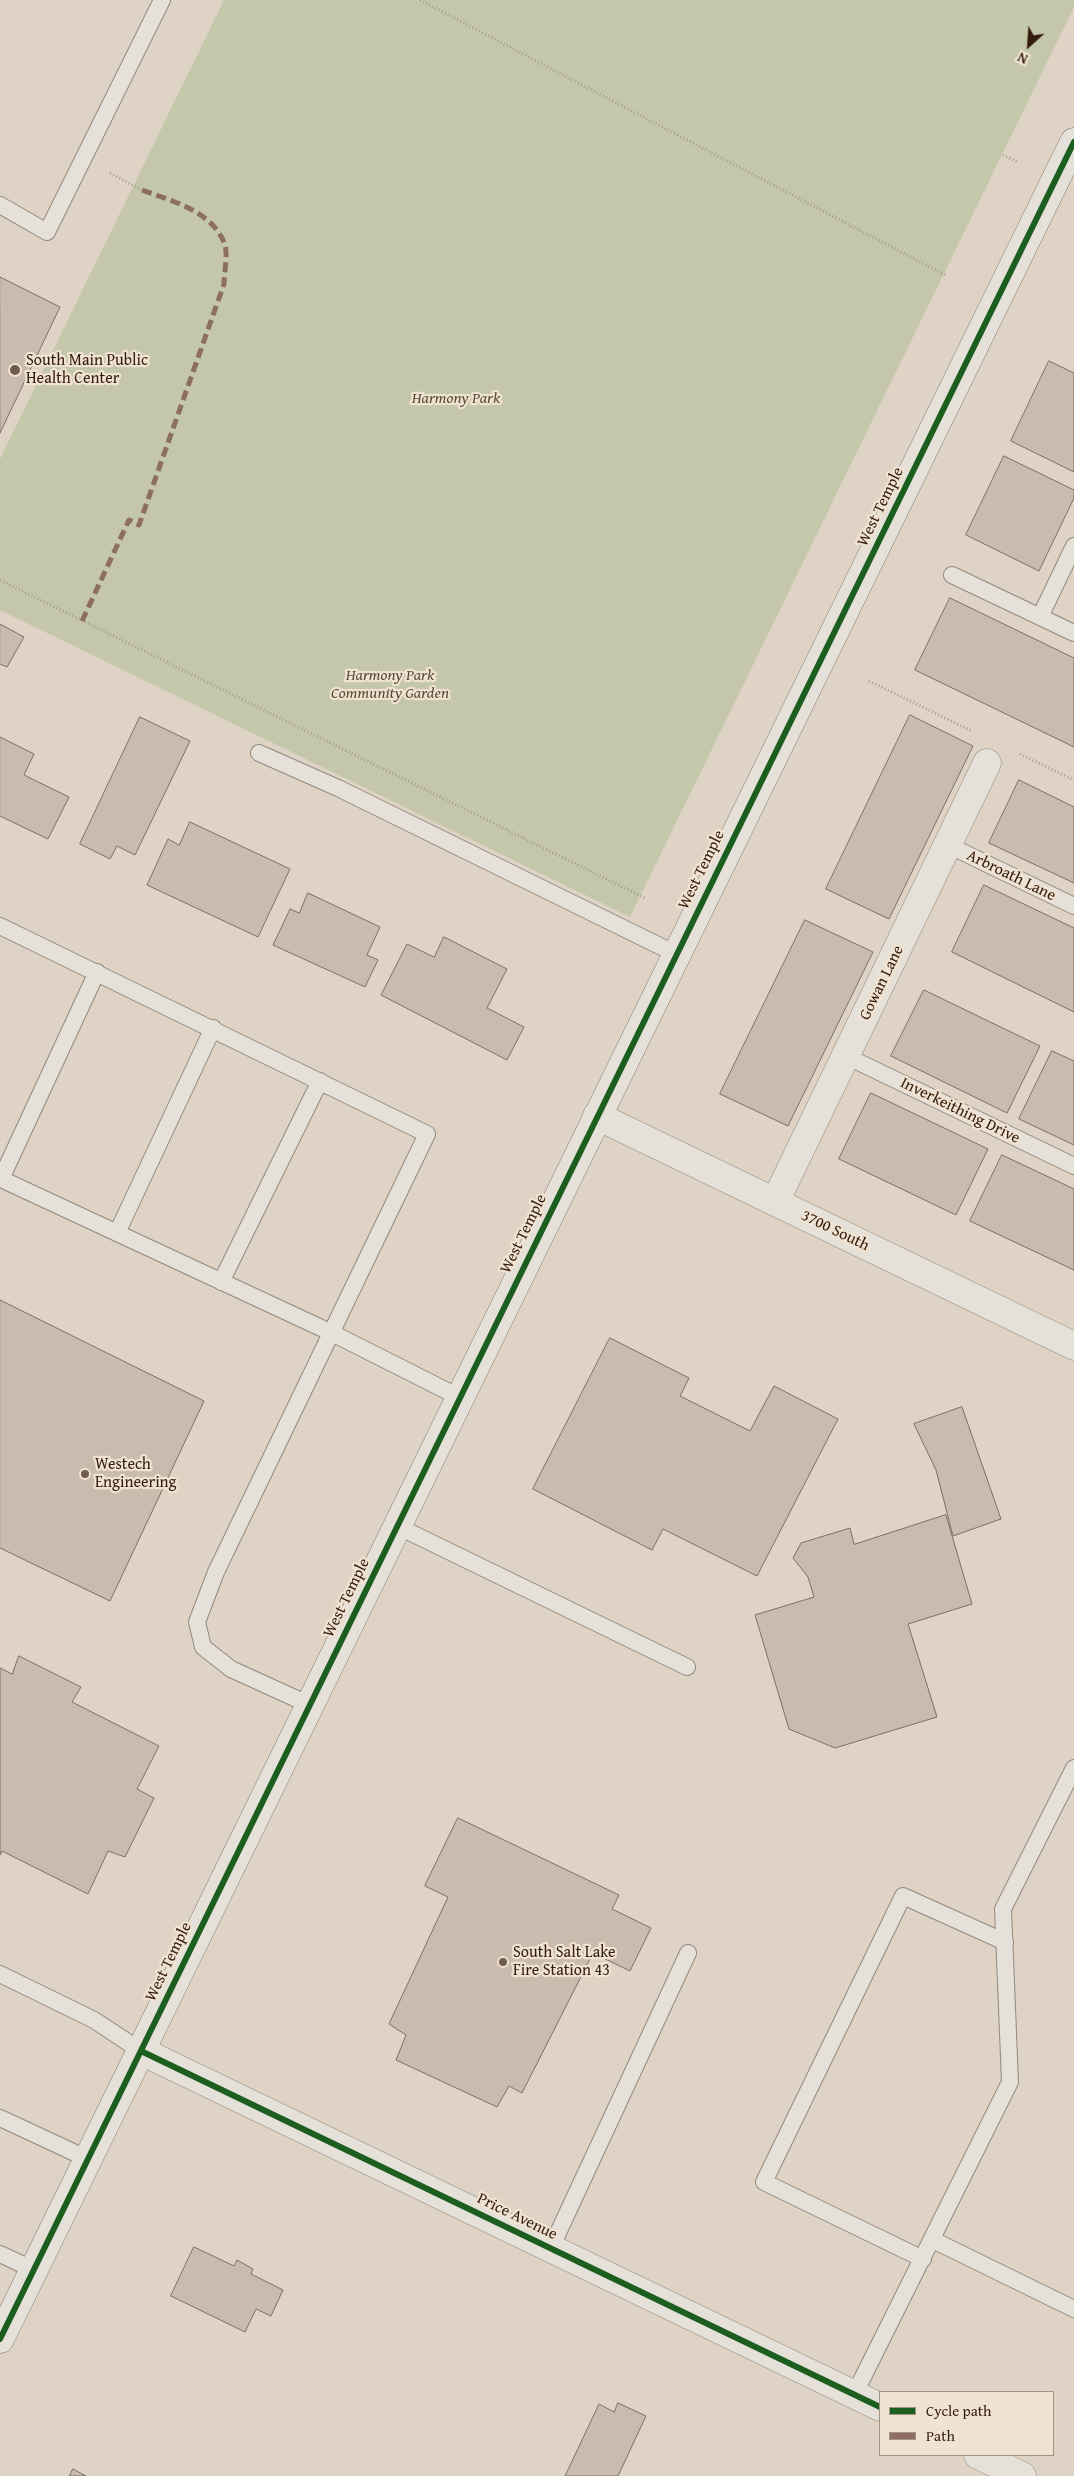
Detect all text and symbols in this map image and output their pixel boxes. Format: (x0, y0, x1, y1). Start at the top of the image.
north arrow (1004, 20, 1054, 70)
text: N (1014, 47, 1031, 70)
place label: South Main Public Health Center (26, 351, 148, 389)
marker: South Main Public Health Center (8, 363, 22, 377)
park label: Harmony Park (412, 389, 500, 409)
street label: West Temple (854, 464, 908, 550)
park label: Harmony Park Community Garden (331, 666, 449, 704)
street label: West Temple (675, 827, 729, 913)
street label: Arbroath Lane (963, 846, 1059, 906)
street label: Gowan Lane (856, 943, 908, 1023)
street label: Inverkeithing Drive (897, 1074, 1023, 1148)
street label: West Temple (497, 1191, 551, 1277)
street label: 3700 South (798, 1206, 872, 1256)
place label: Westech Engineering (95, 1455, 177, 1493)
marker: Westech Engineering (79, 1468, 91, 1480)
street label: West Temple (320, 1555, 374, 1641)
street label: West Temple (142, 1919, 196, 2005)
place label: South Salt Lake Fire Station 43 (513, 1943, 616, 1981)
marker: South Salt Lake Fire Station 43 (497, 1956, 509, 1968)
street label: Price Avenue (474, 2189, 560, 2245)
legend (879, 2391, 1054, 2456)
text: Cycle path (926, 2400, 992, 2421)
text: Path (926, 2425, 955, 2446)

